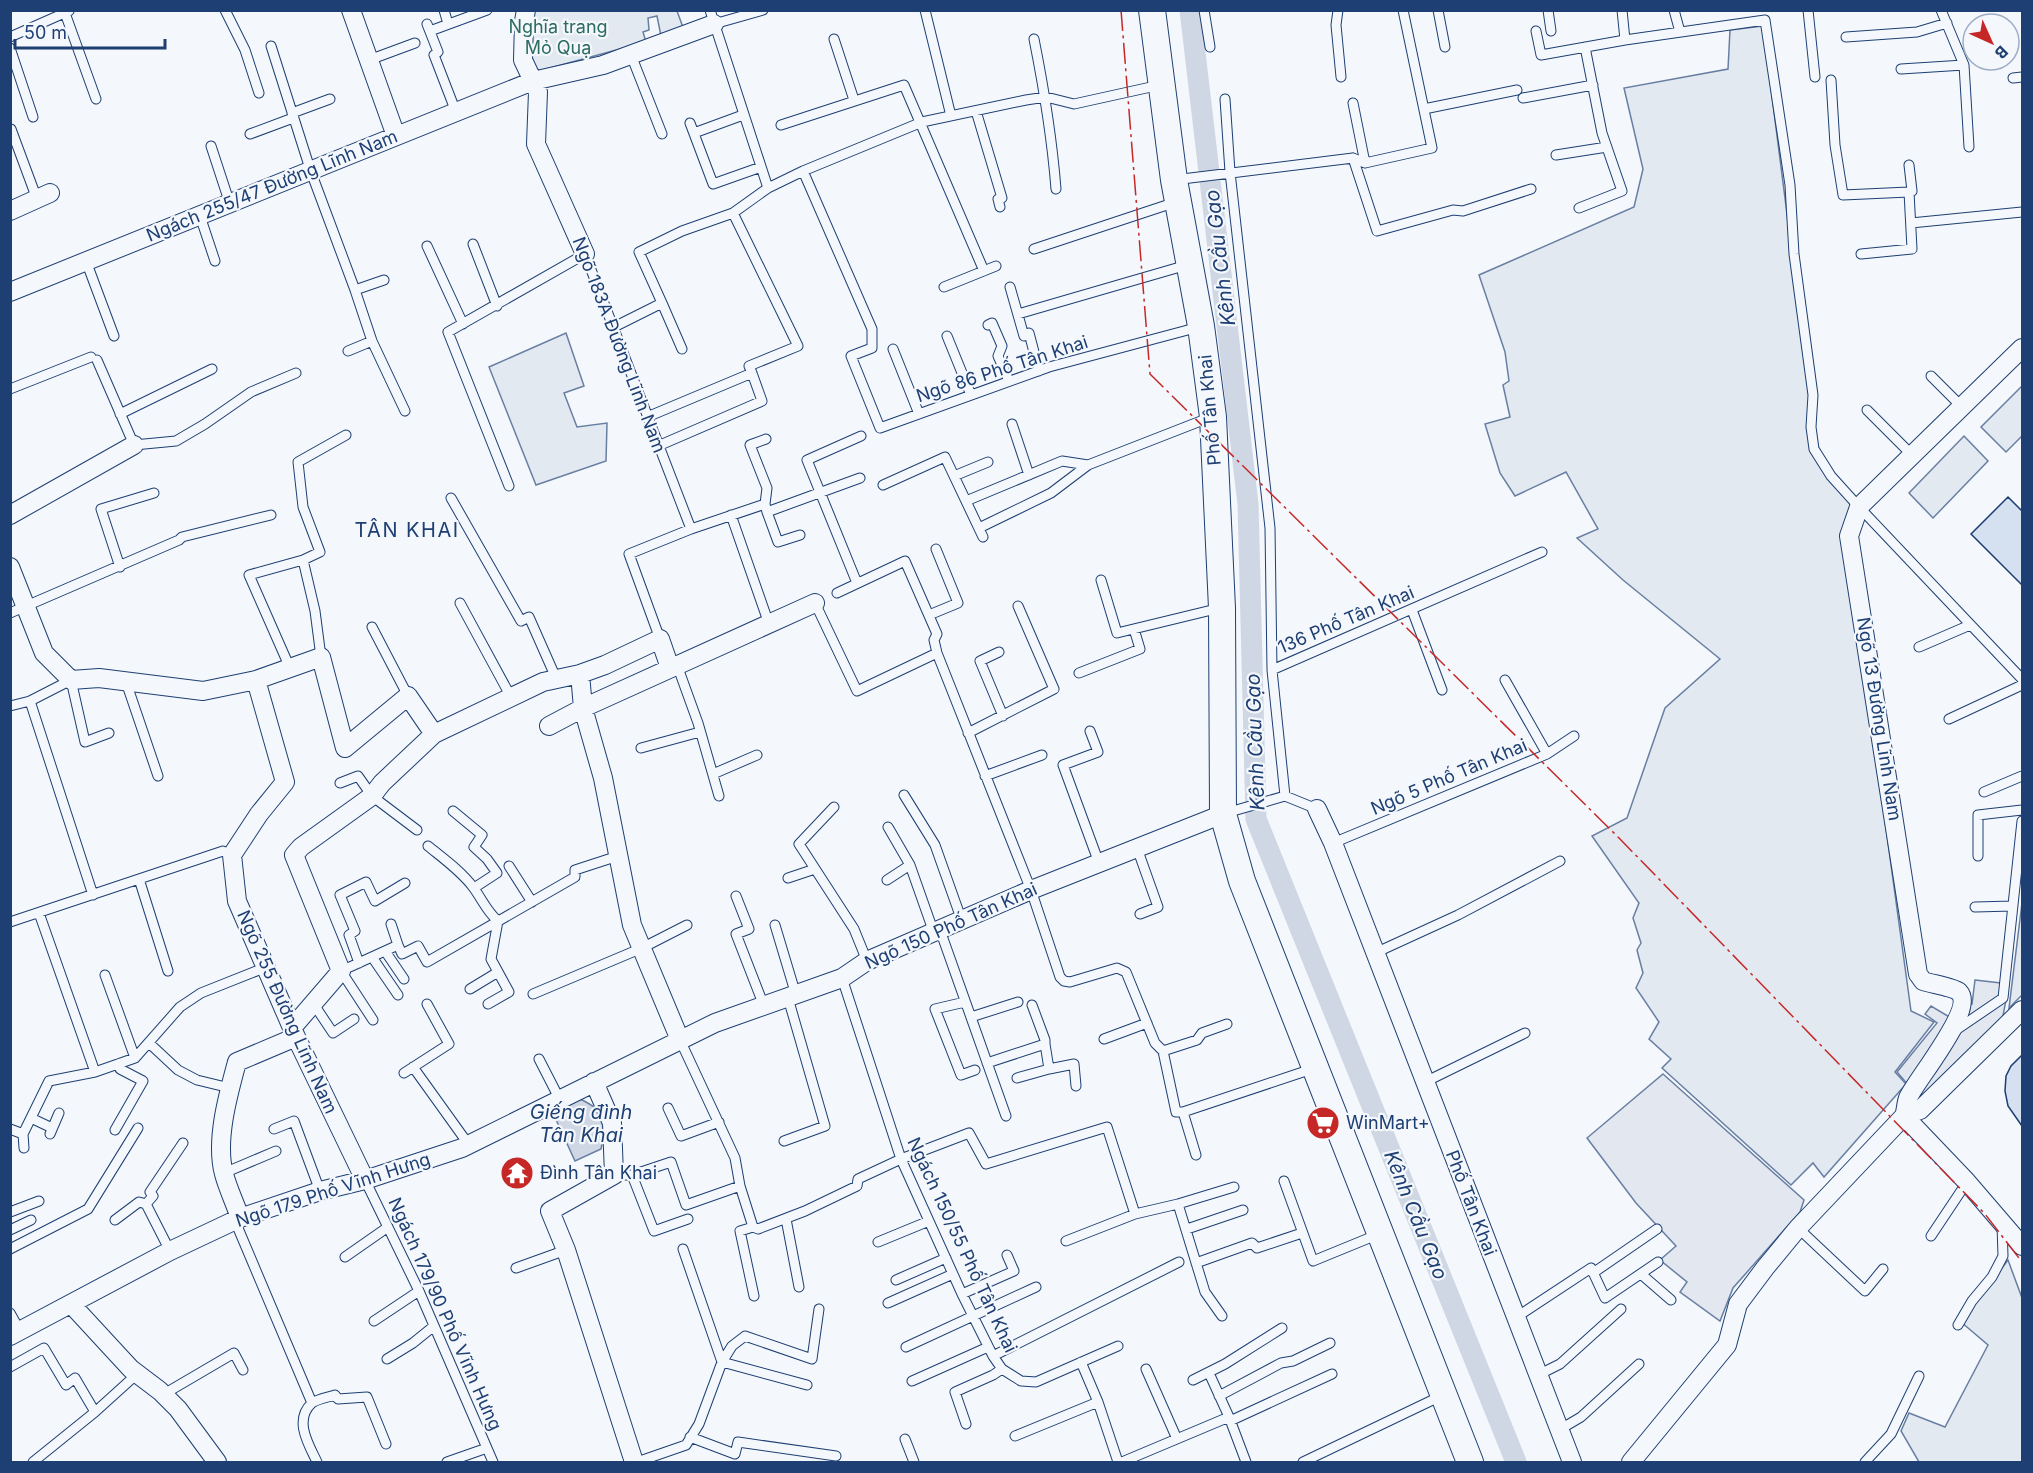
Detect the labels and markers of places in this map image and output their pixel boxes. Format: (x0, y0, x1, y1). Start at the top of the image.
supermarket icon: WinMart+ (1305, 1105, 1341, 1141)
place label: WinMart+ (1346, 1112, 1430, 1133)
temple icon: Đình Tân Khai (499, 1155, 535, 1191)
place label: Đình Tân Khai (540, 1162, 657, 1183)

